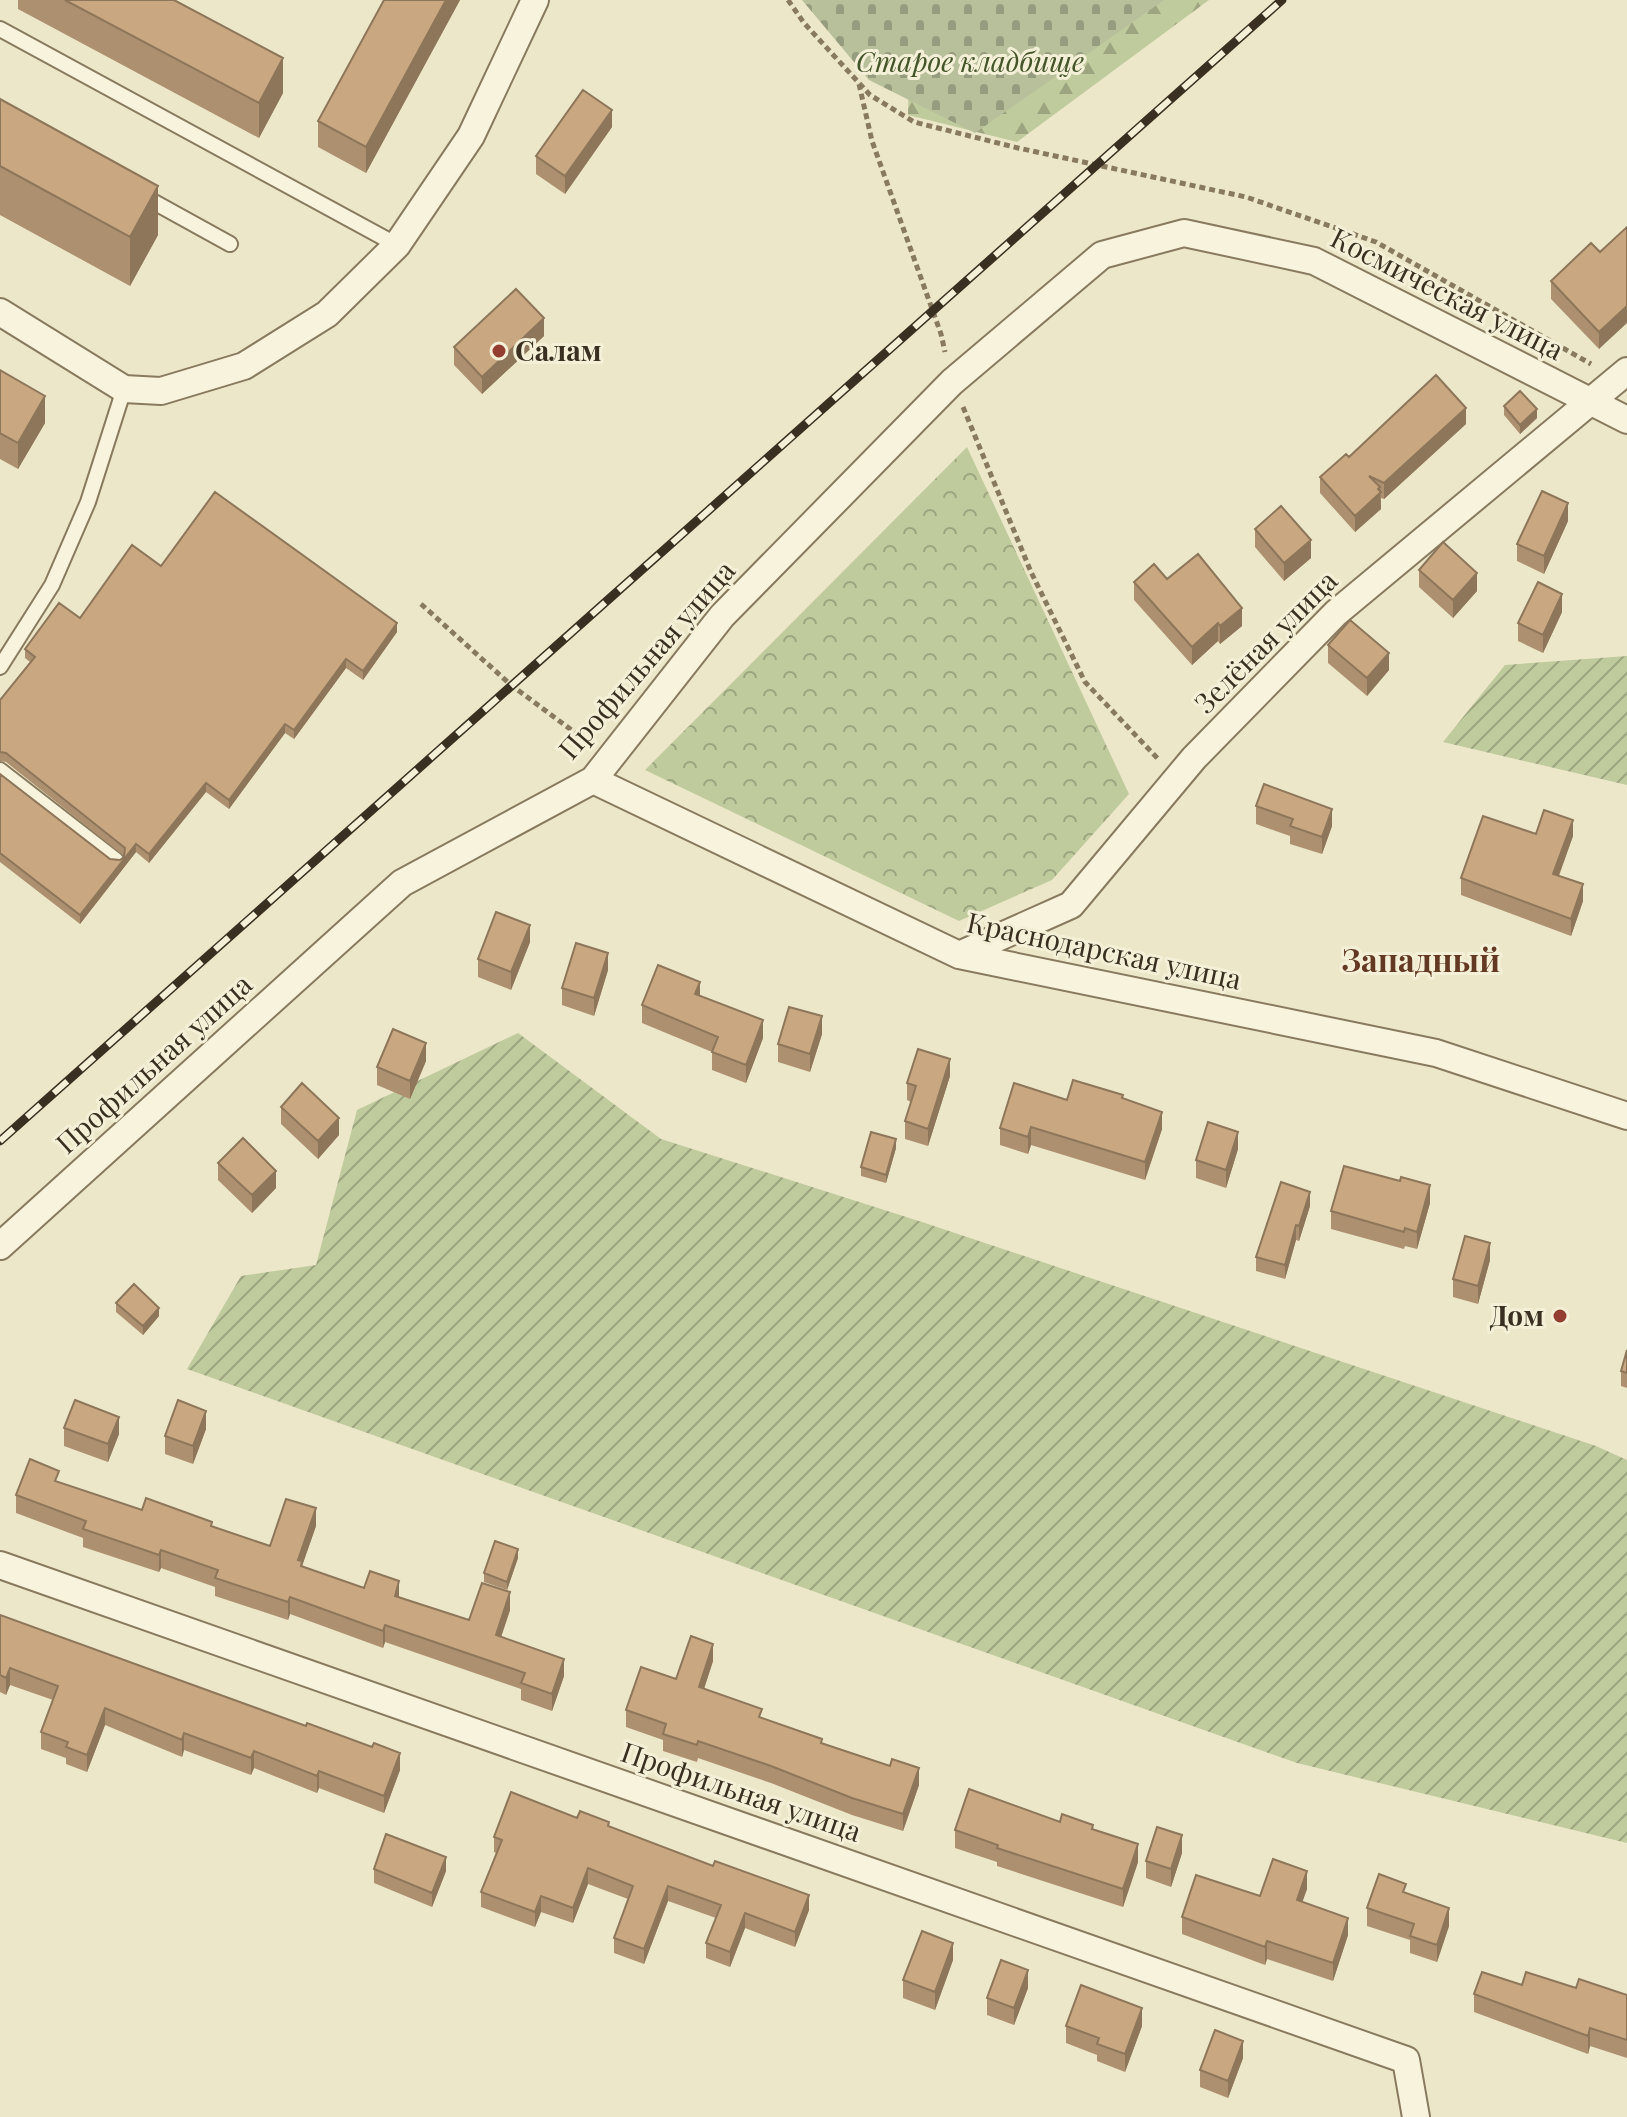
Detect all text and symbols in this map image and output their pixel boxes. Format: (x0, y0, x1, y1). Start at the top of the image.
park label: Старое кладбище (856, 42, 1084, 79)
street label: Космическая улица (1325, 218, 1570, 367)
place label: Салам (515, 331, 602, 368)
marker: Салам (490, 342, 508, 360)
street label: Профильная улица (549, 552, 742, 766)
street label: Зелёная улица (1186, 562, 1344, 720)
street label: Краснодарская улица (964, 902, 1245, 997)
district label: Западный (1342, 937, 1500, 980)
street label: Профильная улица (47, 965, 259, 1161)
place label: Дом (1490, 1296, 1544, 1333)
marker: Дом (1551, 1307, 1569, 1325)
street label: Профильная улица (617, 1732, 866, 1849)

